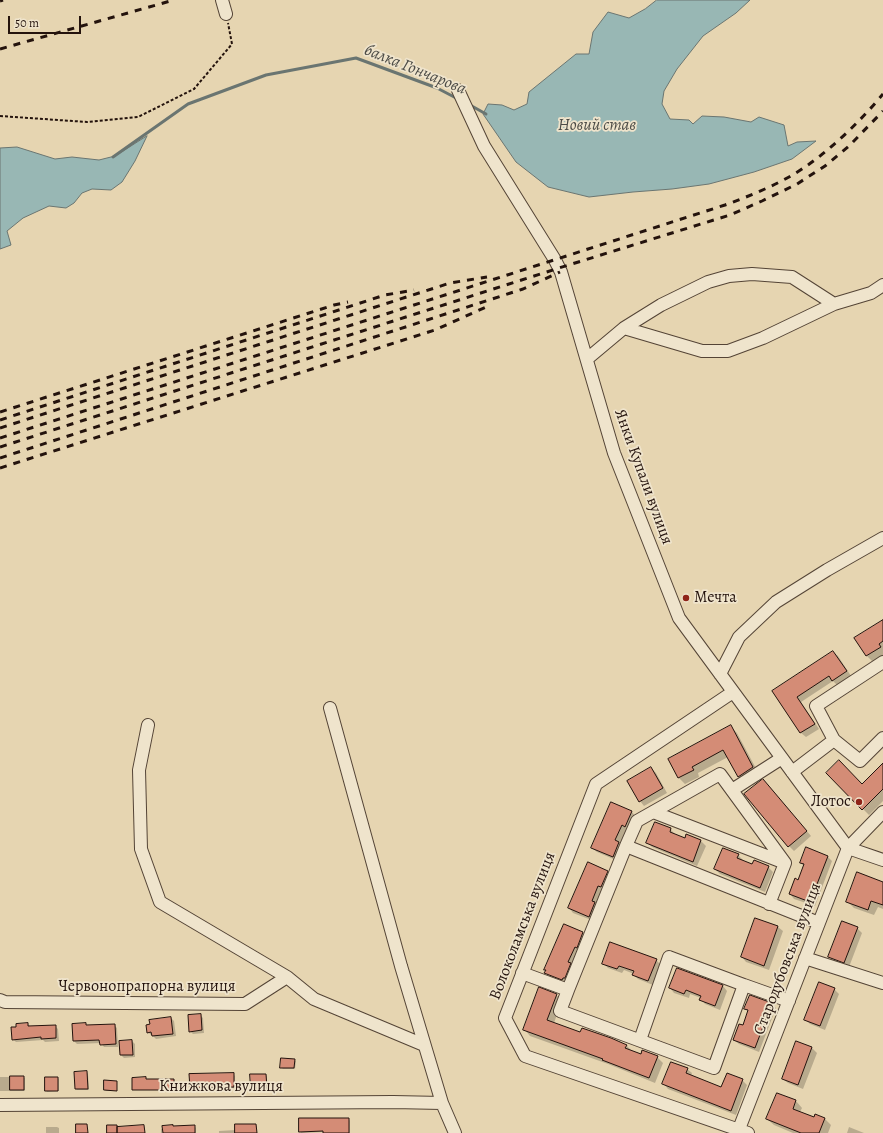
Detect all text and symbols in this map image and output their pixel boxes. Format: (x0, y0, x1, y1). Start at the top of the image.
scale bar (10, 8, 83, 34)
text: 50 m (15, 15, 39, 31)
water label: балка Гончарова (361, 40, 469, 100)
water label: Новий став (558, 116, 636, 136)
street label: Янки Купали вулиця (610, 407, 676, 547)
place label: Мечта (694, 588, 737, 608)
marker: Мечта (681, 593, 691, 603)
place label: Лотос (811, 792, 851, 812)
marker: Лотос (854, 797, 864, 807)
street label: Волоколамська вулиця (486, 849, 560, 1003)
street label: Стародубовська вулиця (750, 880, 826, 1038)
street label: Червонопрапорна вулиця (58, 977, 236, 997)
street label: Книжкова вулиця (159, 1077, 283, 1097)

